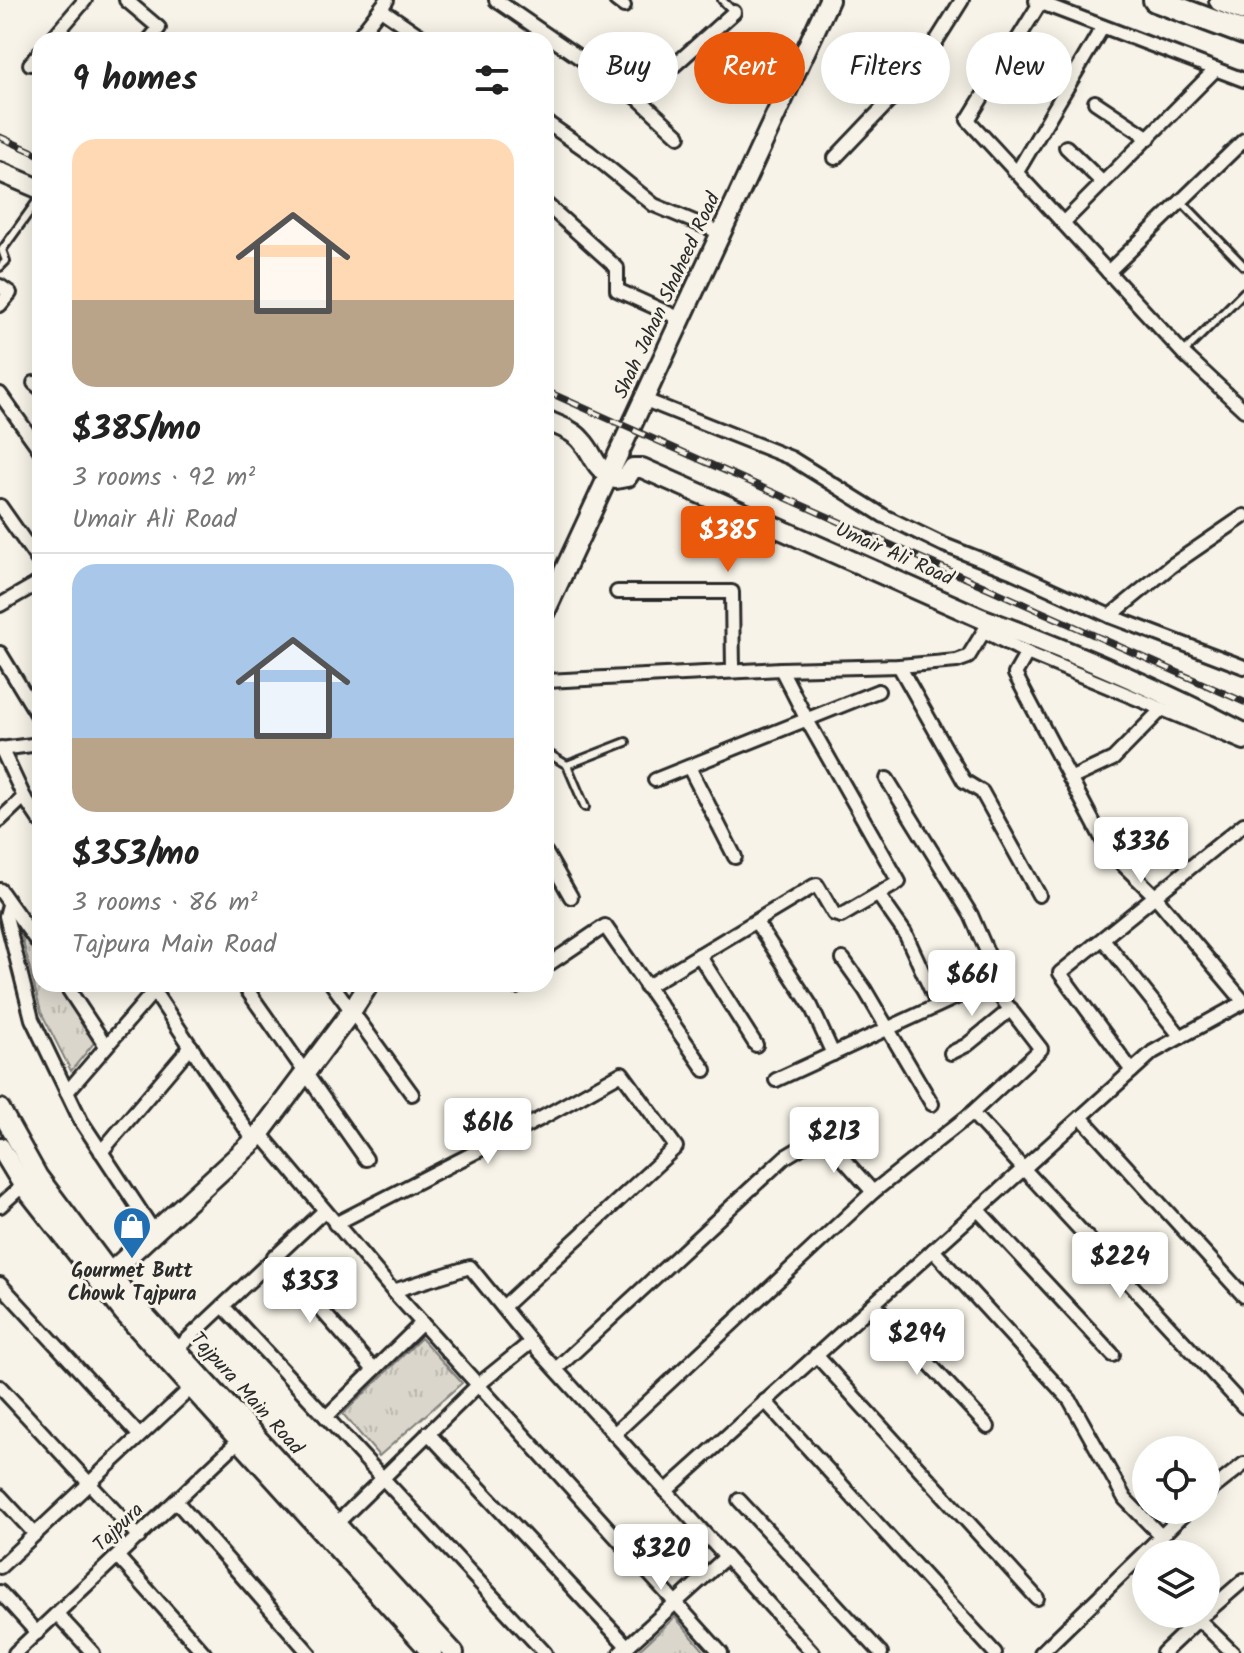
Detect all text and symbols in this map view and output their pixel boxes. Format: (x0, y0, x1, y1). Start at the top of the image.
chip: Buy (578, 32, 678, 104)
chip: Rent (694, 32, 805, 104)
chip: Filters (821, 32, 950, 104)
chip: New (966, 32, 1072, 104)
text: 9 homes (72, 53, 197, 107)
icon: filters (470, 58, 514, 102)
street label: Shah Jahan Shaheed Road (606, 187, 730, 405)
icon: home (221, 191, 365, 335)
text: $385/mo (72, 403, 201, 457)
text: 3 rooms · 92 m² (72, 457, 255, 499)
text: Umair Ali Road (72, 499, 237, 541)
pin: $385 (681, 506, 775, 574)
text: $385 (699, 511, 757, 553)
street label: Umair Ali Road (830, 515, 959, 596)
icon: home (221, 616, 365, 760)
pin: $336 (1094, 817, 1188, 885)
text: $336 (1112, 822, 1170, 864)
text: $353/mo (72, 828, 199, 882)
text: 3 rooms · 86 m² (72, 882, 257, 924)
text: Tajpura Main Road (72, 924, 276, 966)
pin: $661 (925, 950, 1019, 1018)
text: $661 (946, 955, 998, 997)
pin: $616 (441, 1098, 535, 1166)
text: $616 (462, 1103, 514, 1145)
pin: $213 (787, 1107, 881, 1175)
text: $213 (808, 1112, 860, 1154)
shop icon: Gourmet Butt Chowk Tajpura (111, 1205, 153, 1260)
pin: $224 (1073, 1232, 1167, 1300)
text: $224 (1090, 1237, 1150, 1279)
place label: Gourmet Butt Chowk Tajpura (68, 1256, 196, 1311)
pin: $353 (263, 1257, 357, 1325)
text: $353 (282, 1262, 339, 1304)
pin: $294 (870, 1309, 964, 1377)
text: $294 (888, 1314, 946, 1356)
street label: Tajpura Main Road (182, 1325, 311, 1464)
map controls (1132, 1436, 1220, 1628)
button: locate (1132, 1436, 1220, 1524)
street label: Tajpura (86, 1496, 152, 1560)
pin: $320 (614, 1524, 708, 1592)
text: $320 (632, 1529, 690, 1571)
button: layers (1132, 1540, 1220, 1628)

